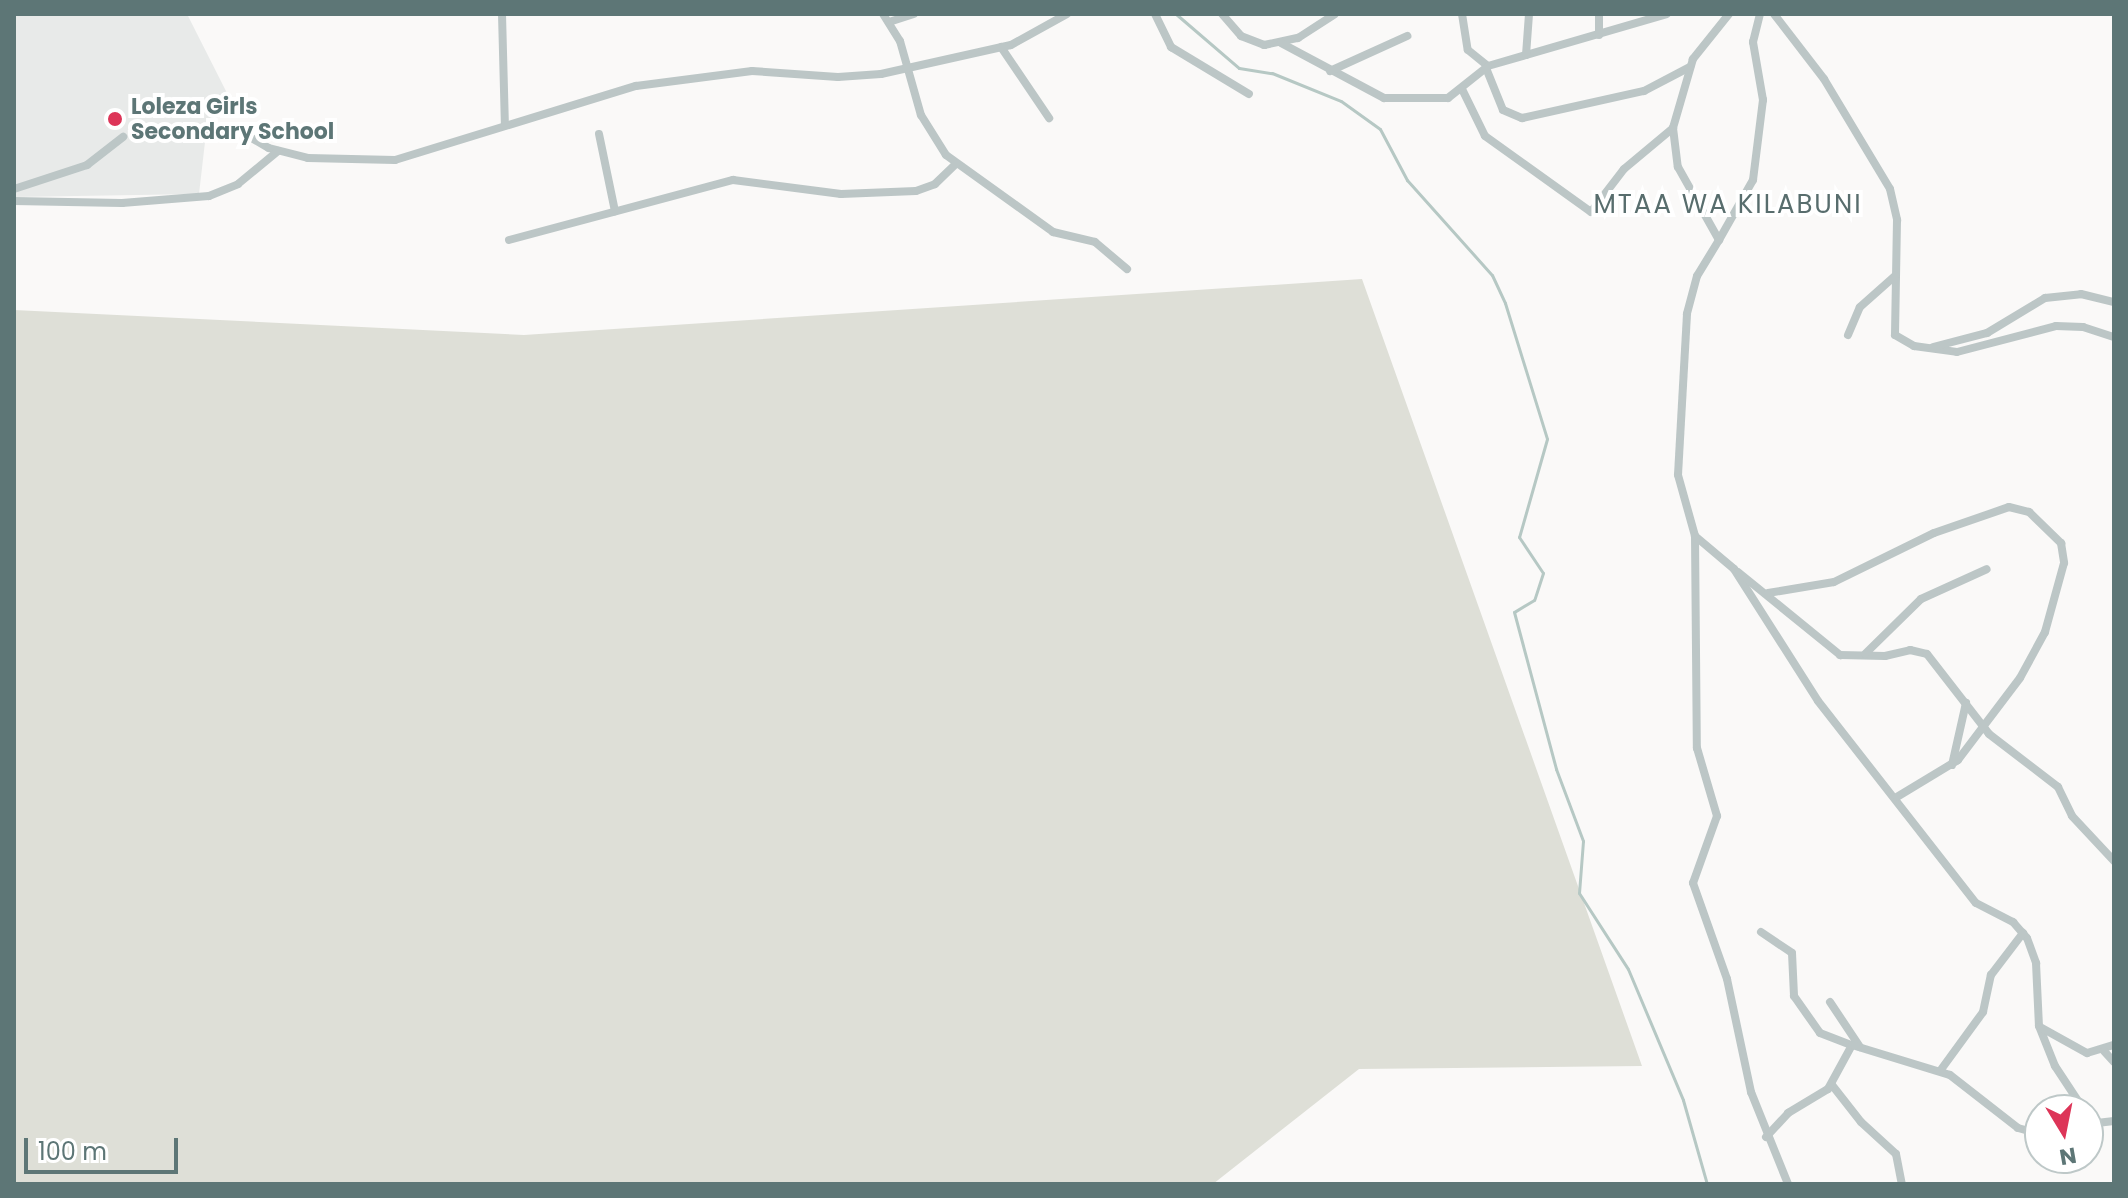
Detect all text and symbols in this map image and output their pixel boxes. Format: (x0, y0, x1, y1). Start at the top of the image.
place label: Loleza Girls Secondary School (131, 93, 334, 144)
marker: Loleza Girls Secondary School (106, 110, 124, 128)
district label: MTAA WA KILABUNI (1593, 189, 1863, 221)
north arrow (2024, 1094, 2104, 1174)
scale bar (28, 1122, 182, 1172)
text: 100 m (38, 1135, 107, 1168)
text: N (2057, 1139, 2079, 1173)

